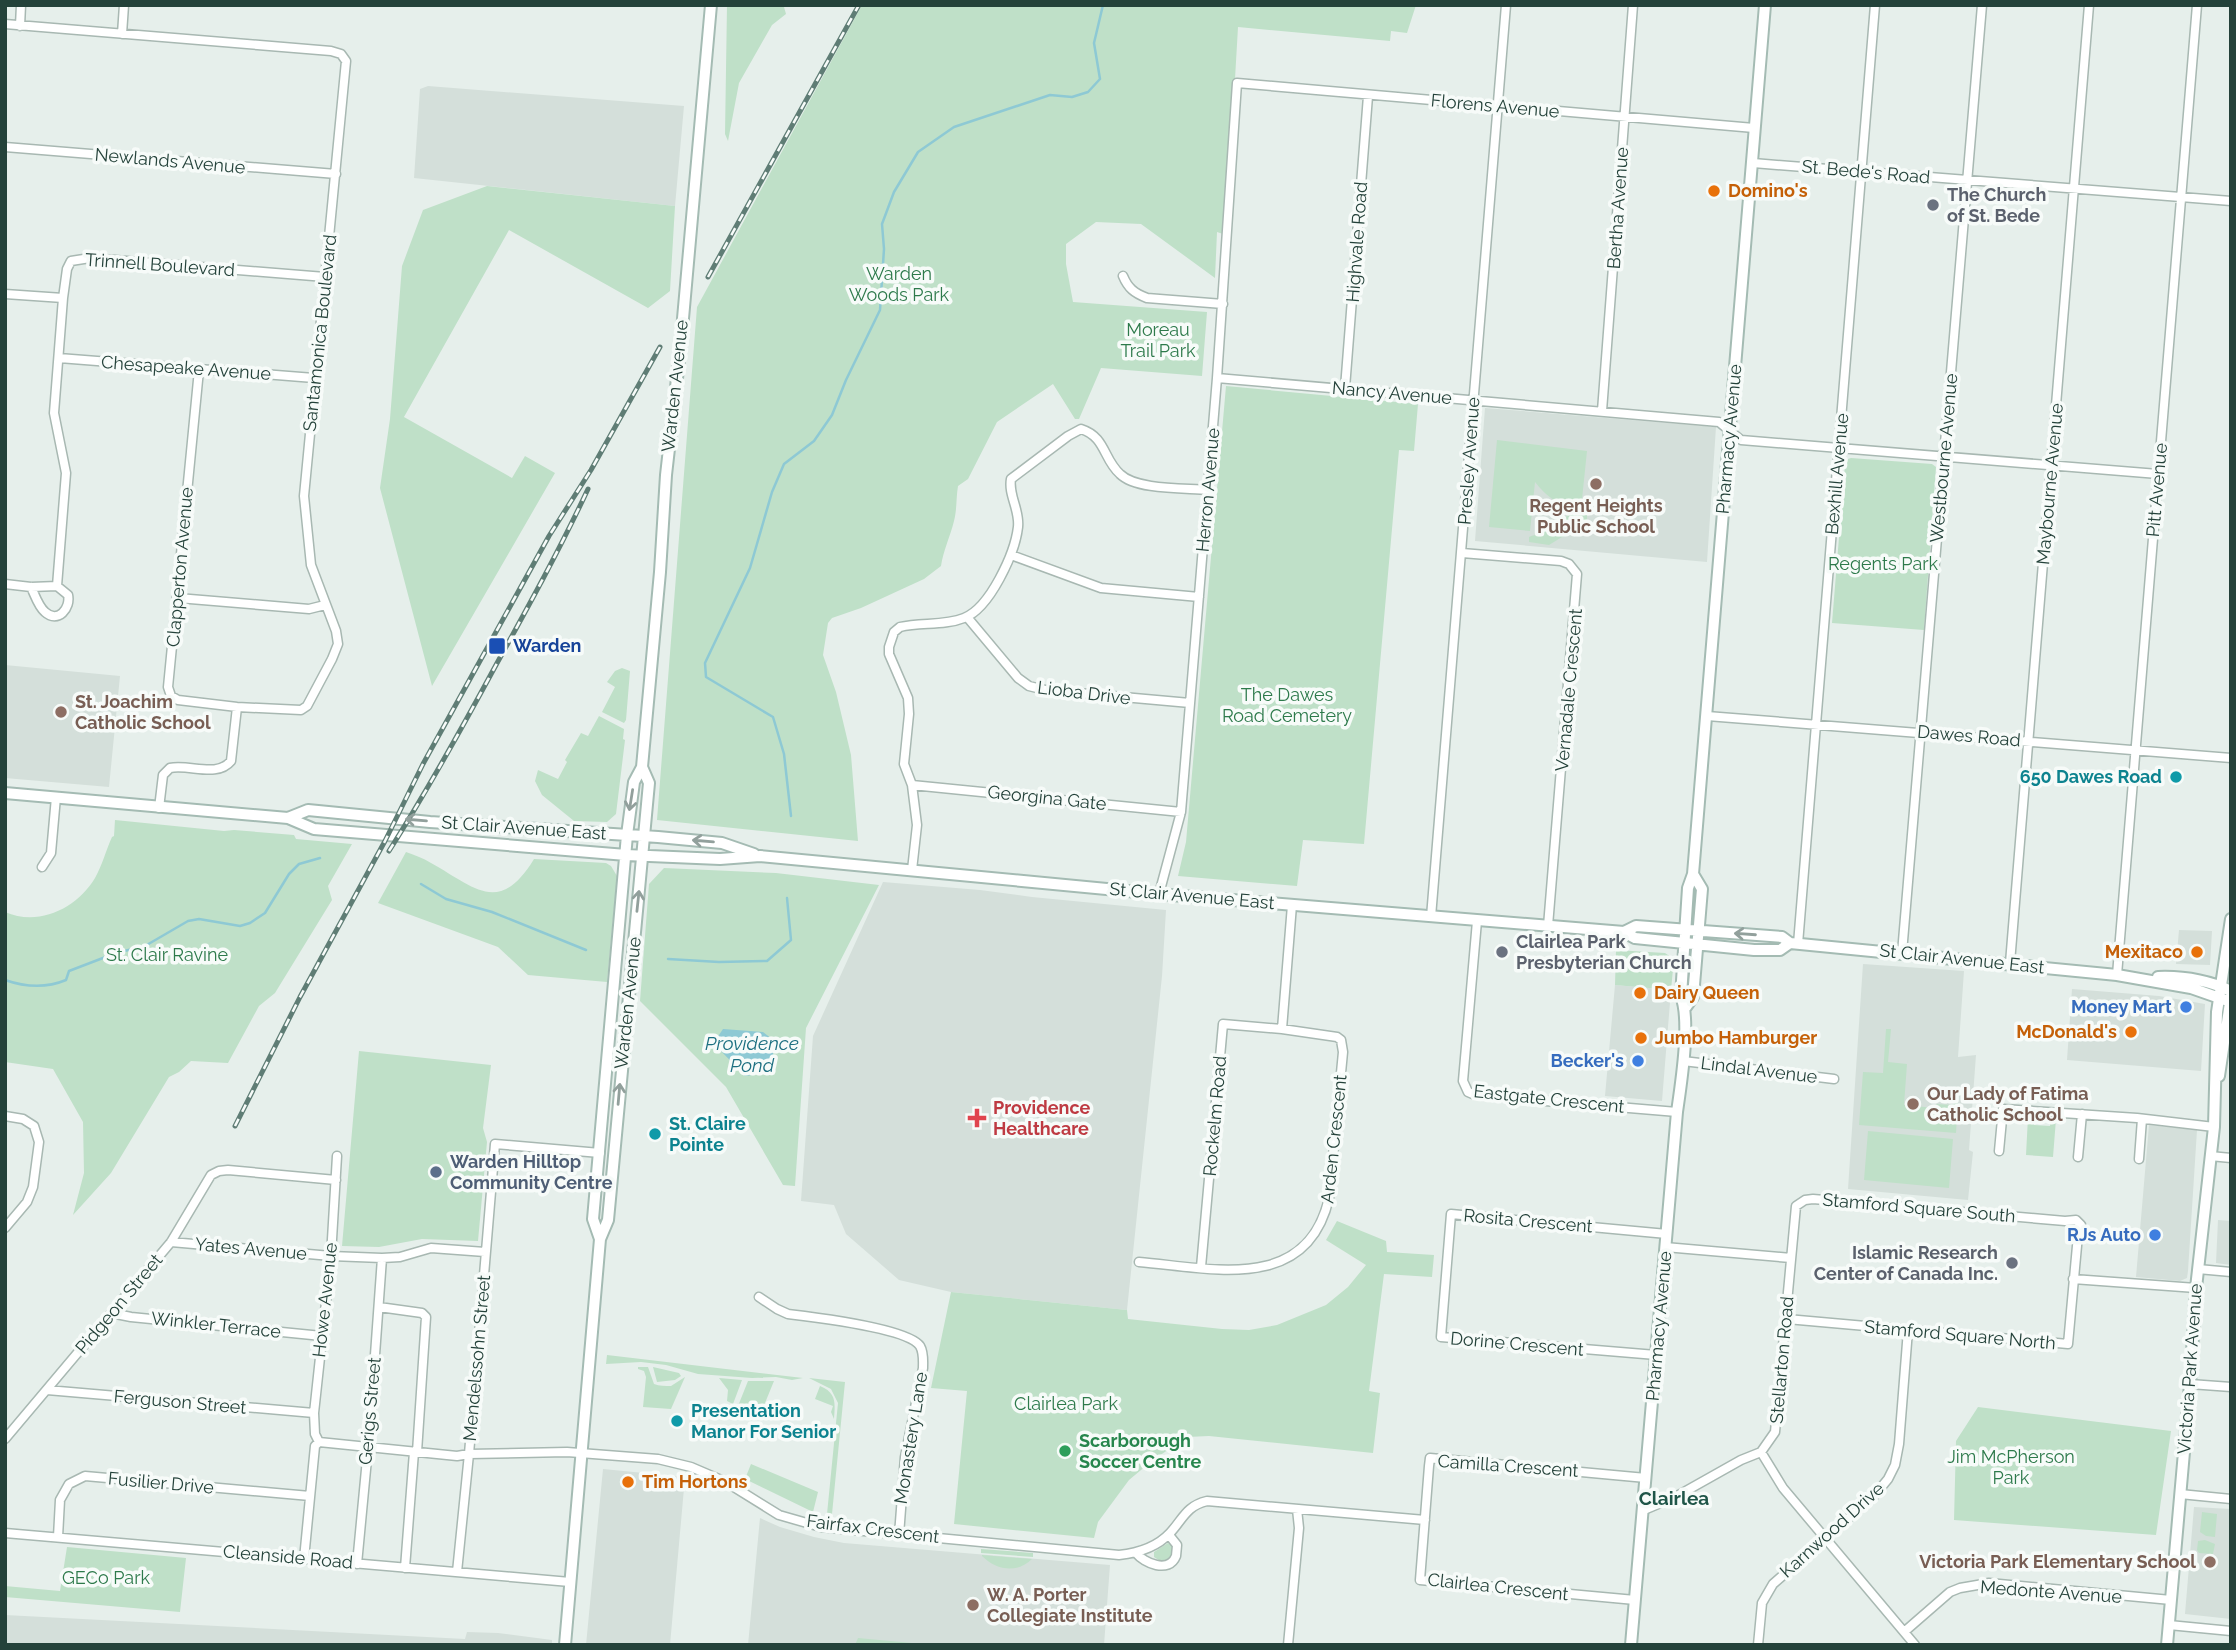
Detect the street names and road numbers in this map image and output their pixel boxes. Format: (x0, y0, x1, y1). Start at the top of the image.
street label: Florens Avenue (1430, 89, 1561, 122)
street label: Newlands Avenue (94, 143, 247, 178)
street label: Bertha Avenue (1603, 146, 1632, 270)
street label: St. Bede's Road (1801, 155, 1931, 188)
street label: Highvale Road (1342, 181, 1371, 303)
street label: Santamonica Boulevard (299, 233, 340, 432)
street label: Trinnell Boulevard (84, 249, 236, 280)
street label: Warden Avenue (657, 318, 692, 453)
street label: Chesapeake Avenue (100, 351, 272, 384)
street label: Pharmacy Avenue (1711, 363, 1746, 515)
street label: Westbourne Avenue (1926, 372, 1961, 544)
street label: Nancy Avenue (1331, 377, 1453, 408)
street label: Presley Avenue (1454, 396, 1483, 526)
street label: Maybourne Avenue (2032, 402, 2067, 566)
street label: Bexhill Avenue (1821, 412, 1852, 536)
street label: Herron Avenue (1192, 427, 1223, 553)
street label: Pitt Avenue (2142, 442, 2171, 538)
street label: Clapperton Avenue (162, 486, 197, 648)
street label: Vernadale Crescent (1551, 608, 1586, 772)
street label: Lioba Drive (1036, 676, 1132, 709)
street label: Dawes Road (1916, 721, 2022, 750)
street label: Georgina Gate (987, 781, 1108, 814)
street label: St Clair Avenue East (441, 811, 607, 844)
street label: St Clair Avenue East (1109, 878, 1275, 913)
street label: Warden Avenue (610, 935, 645, 1070)
street label: St Clair Avenue East (1879, 939, 2045, 978)
street label: Lindal Avenue (1699, 1052, 1819, 1087)
street label: Rockelm Road (1199, 1055, 1230, 1177)
street label: Arden Crescent (1316, 1073, 1351, 1204)
street label: Eastgate Crescent (1473, 1080, 1626, 1117)
street label: Stamford Square South (1822, 1189, 2017, 1226)
street label: Rosita Crescent (1463, 1204, 1594, 1237)
street label: Yates Avenue (194, 1233, 308, 1264)
street label: Howe Avenue (308, 1241, 341, 1359)
street label: Pidgeon Street (71, 1250, 166, 1358)
street label: Pharmacy Avenue (1641, 1250, 1676, 1402)
street label: Mendelssohn Street (459, 1274, 494, 1442)
street label: Victoria Park Avenue (2173, 1282, 2206, 1455)
street label: Stellarton Road (1765, 1295, 1798, 1425)
street label: Winkler Terrace (150, 1307, 282, 1342)
street label: Stamford Square North (1863, 1316, 2057, 1353)
street label: Dorine Crescent (1449, 1327, 1585, 1360)
street label: Gerigs Street (354, 1356, 385, 1466)
street label: Monastery Lane (890, 1370, 931, 1505)
street label: Ferguson Street (113, 1385, 247, 1418)
street label: Camilla Crescent (1437, 1450, 1579, 1481)
street label: Fusilier Drive (107, 1467, 215, 1498)
street label: Karnwood Drive (1775, 1477, 1888, 1582)
street label: Fairfax Crescent (806, 1510, 940, 1547)
street label: Cleanside Road (222, 1540, 354, 1573)
street label: Clairlea Crescent (1427, 1569, 1570, 1604)
street label: Medonte Avenue (1979, 1576, 2123, 1607)

